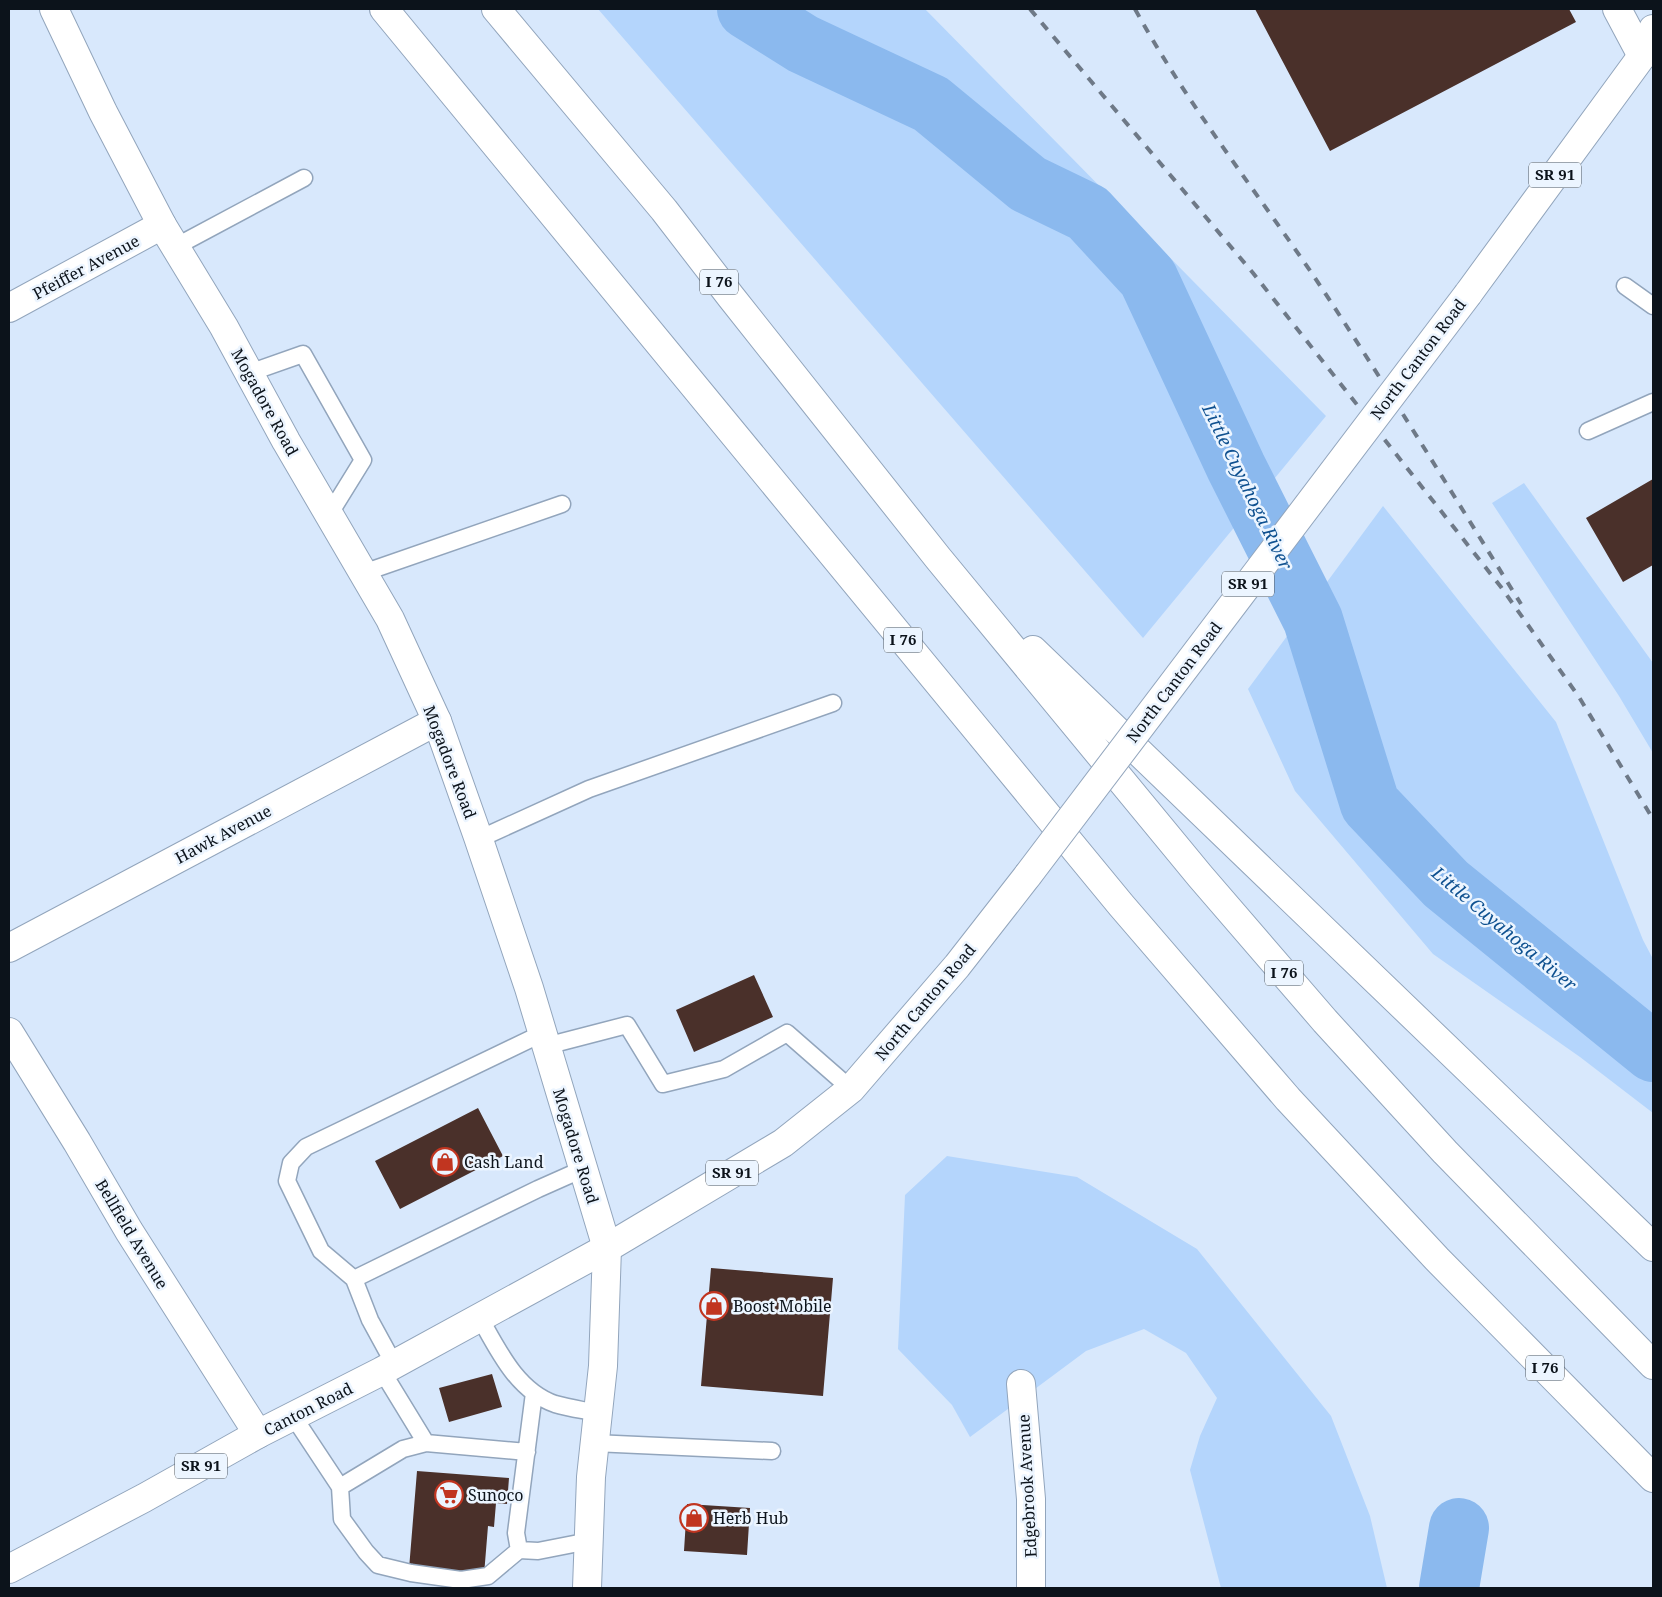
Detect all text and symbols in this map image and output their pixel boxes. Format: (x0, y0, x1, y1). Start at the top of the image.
road number: SR 91 (1529, 162, 1581, 188)
street label: Pfeiffer Avenue (29, 230, 143, 304)
road number: I 76 (700, 270, 738, 294)
street label: North Canton Road (1365, 294, 1471, 424)
street label: Mogadore Road (226, 344, 304, 460)
water label: Little Cuyahoga River (1197, 399, 1299, 574)
road number: SR 91 (1222, 572, 1274, 596)
street label: North Canton Road (1121, 617, 1227, 747)
road number: I 76 (884, 628, 922, 652)
street label: Mogadore Road (418, 702, 482, 822)
street label: Hawk Avenue (171, 799, 275, 869)
water label: Little Cuyahoga River (1427, 860, 1582, 996)
street label: North Canton Road (870, 939, 980, 1065)
road number: I 76 (1265, 960, 1303, 986)
street label: Mogadore Road (548, 1086, 604, 1207)
shop icon: Cash Land (430, 1147, 460, 1177)
place label: Cash Land (464, 1151, 544, 1173)
road number: SR 91 (706, 1160, 758, 1186)
street label: Bellfield Avenue (91, 1175, 173, 1293)
shop icon: Boost Mobile (699, 1291, 729, 1321)
place label: Boost Mobile (733, 1295, 832, 1317)
road number: I 76 (1526, 1356, 1564, 1380)
street label: Canton Road (260, 1377, 356, 1441)
street label: Edgebrook Avenue (1012, 1414, 1042, 1558)
road number: SR 91 (175, 1454, 227, 1478)
supermarket icon: Sunoco (434, 1480, 464, 1510)
place label: Sunoco (468, 1484, 524, 1506)
shop icon: Herb Hub (679, 1503, 709, 1533)
place label: Herb Hub (713, 1507, 788, 1529)

